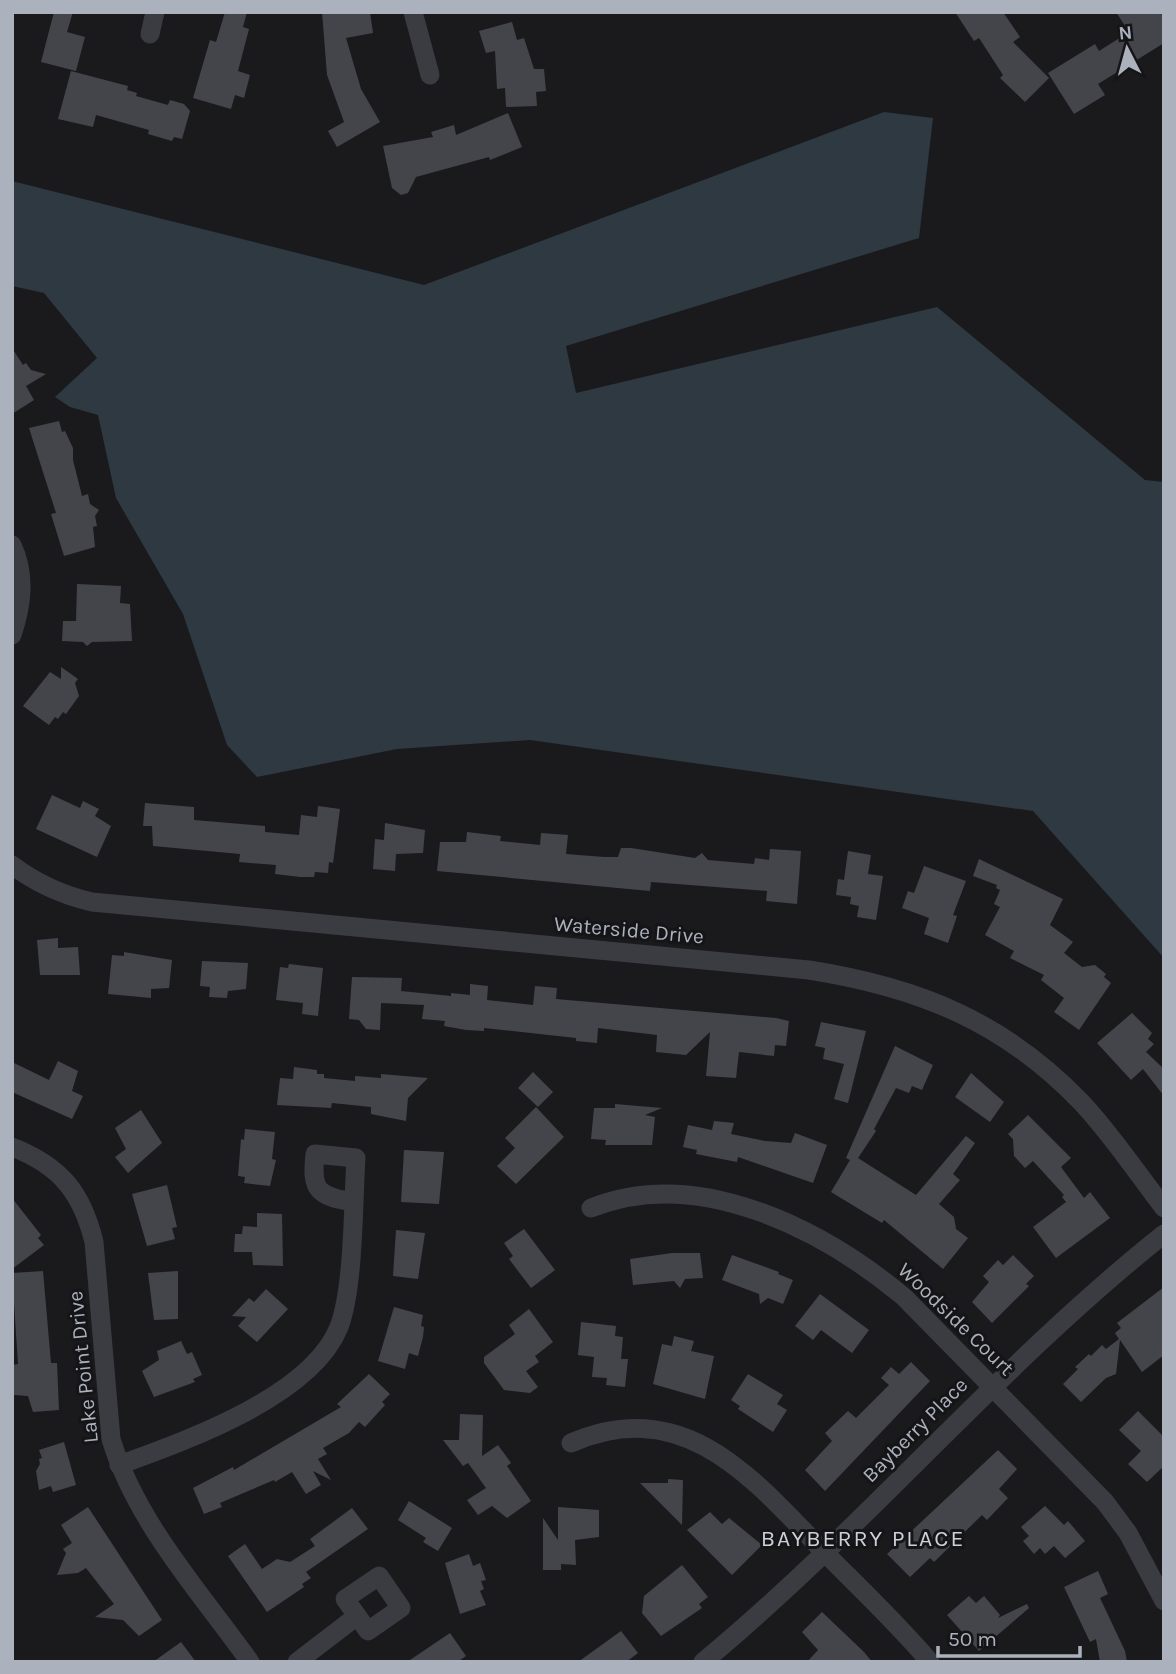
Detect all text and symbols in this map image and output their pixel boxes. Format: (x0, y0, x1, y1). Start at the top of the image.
north arrow (1092, 14, 1162, 84)
text: N (1117, 21, 1133, 45)
street label: Waterside Drive (553, 911, 705, 949)
street label: Woodside Court (893, 1258, 1019, 1380)
street label: Lake Point Drive (63, 1290, 103, 1444)
street label: Bayberry Place (858, 1373, 972, 1487)
district label: BAYBERRY PLACE (761, 1525, 965, 1552)
scale bar (938, 1614, 1080, 1658)
text: 50 m (948, 1627, 997, 1651)

